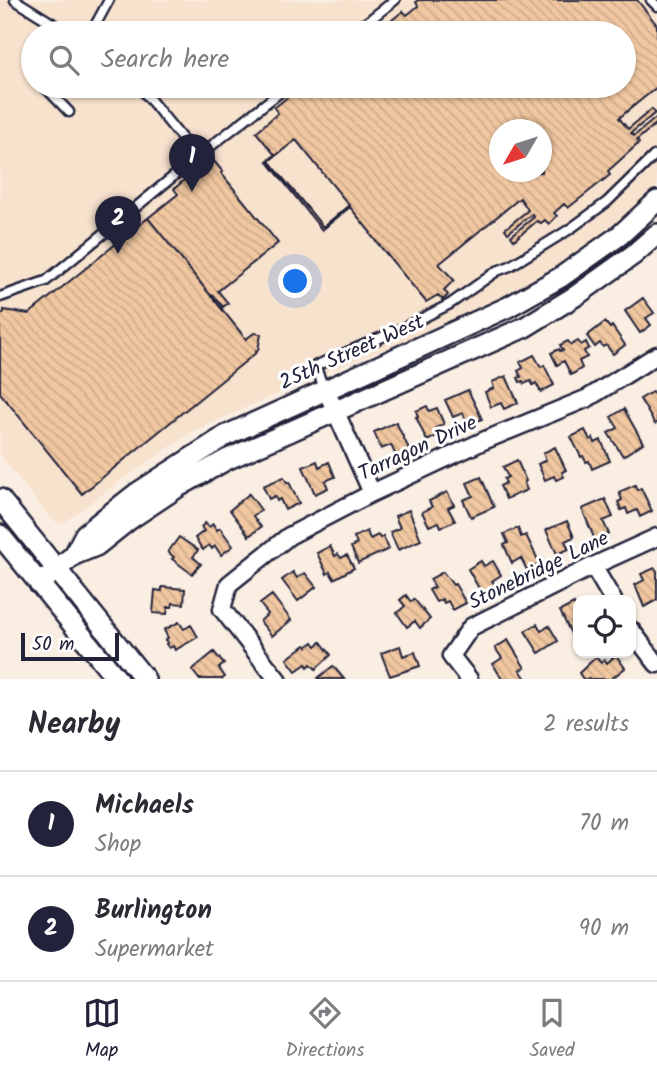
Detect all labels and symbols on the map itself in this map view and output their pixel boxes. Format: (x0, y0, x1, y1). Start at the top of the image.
north arrow (489, 119, 552, 182)
pin: 1 (169, 134, 215, 192)
pin: 2 (95, 196, 141, 254)
your location (278, 264, 312, 298)
street label: 25th Street West (274, 306, 431, 400)
street label: Tarragon Drive (353, 407, 483, 491)
street label: Stonebridge Lane (463, 522, 615, 619)
scale bar (21, 630, 119, 662)

